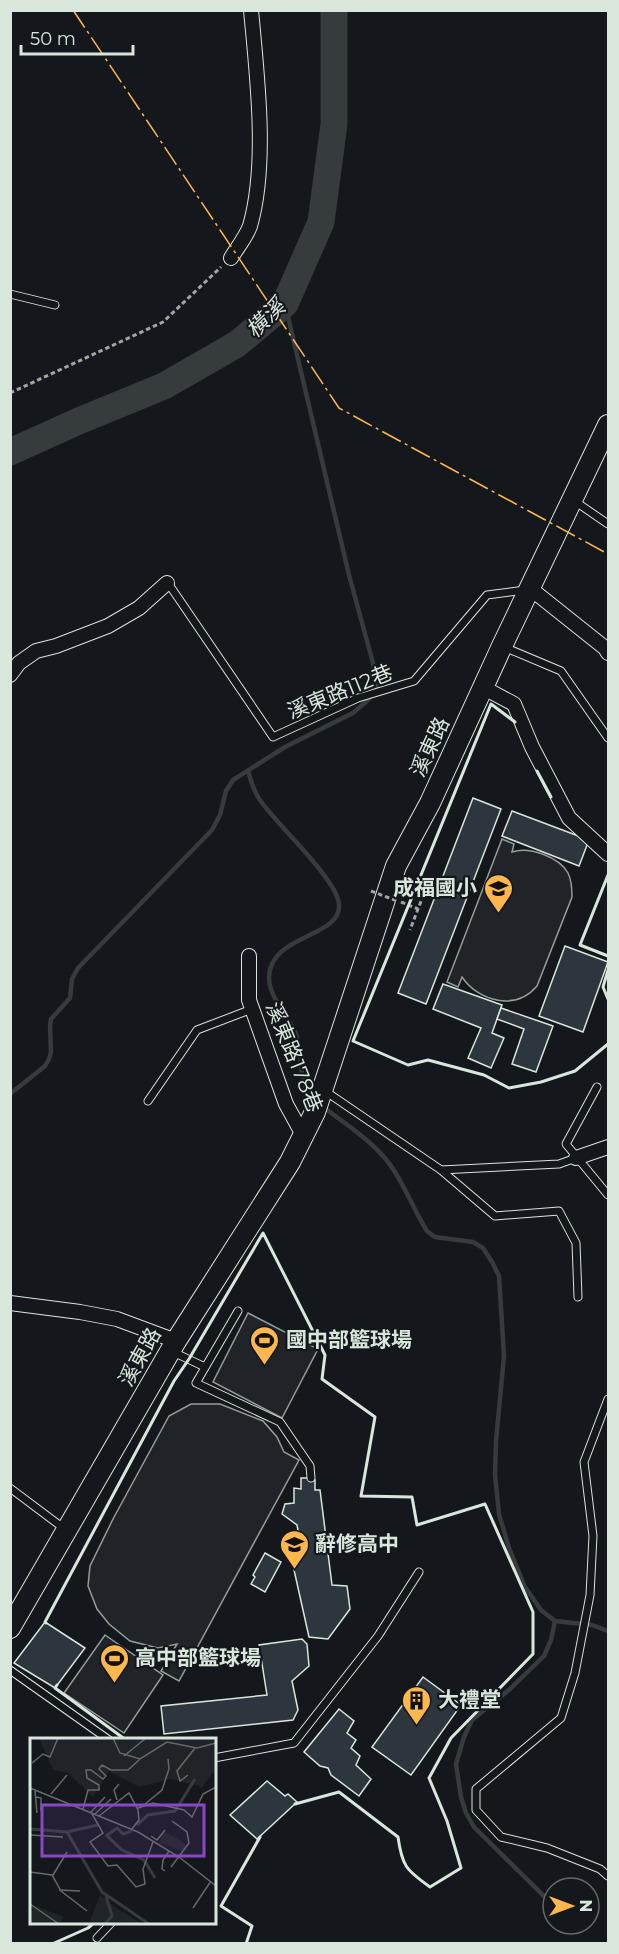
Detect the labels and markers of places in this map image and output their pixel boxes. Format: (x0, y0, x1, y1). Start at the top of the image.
school or university icon: 成福國小 (482, 872, 514, 914)
place label: 成福國小 (393, 875, 477, 900)
sports icon: 國中部籃球場 (249, 1324, 281, 1366)
place label: 國中部籃球場 (286, 1327, 412, 1352)
school or university icon: 辭修高中 (278, 1528, 310, 1570)
place label: 辭修高中 (315, 1531, 399, 1556)
sports icon: 高中部籃球場 (98, 1642, 130, 1684)
place label: 高中部籃球場 (135, 1645, 261, 1670)
building icon: 大禮堂 (401, 1684, 433, 1726)
place label: 大禮堂 (438, 1687, 501, 1712)

